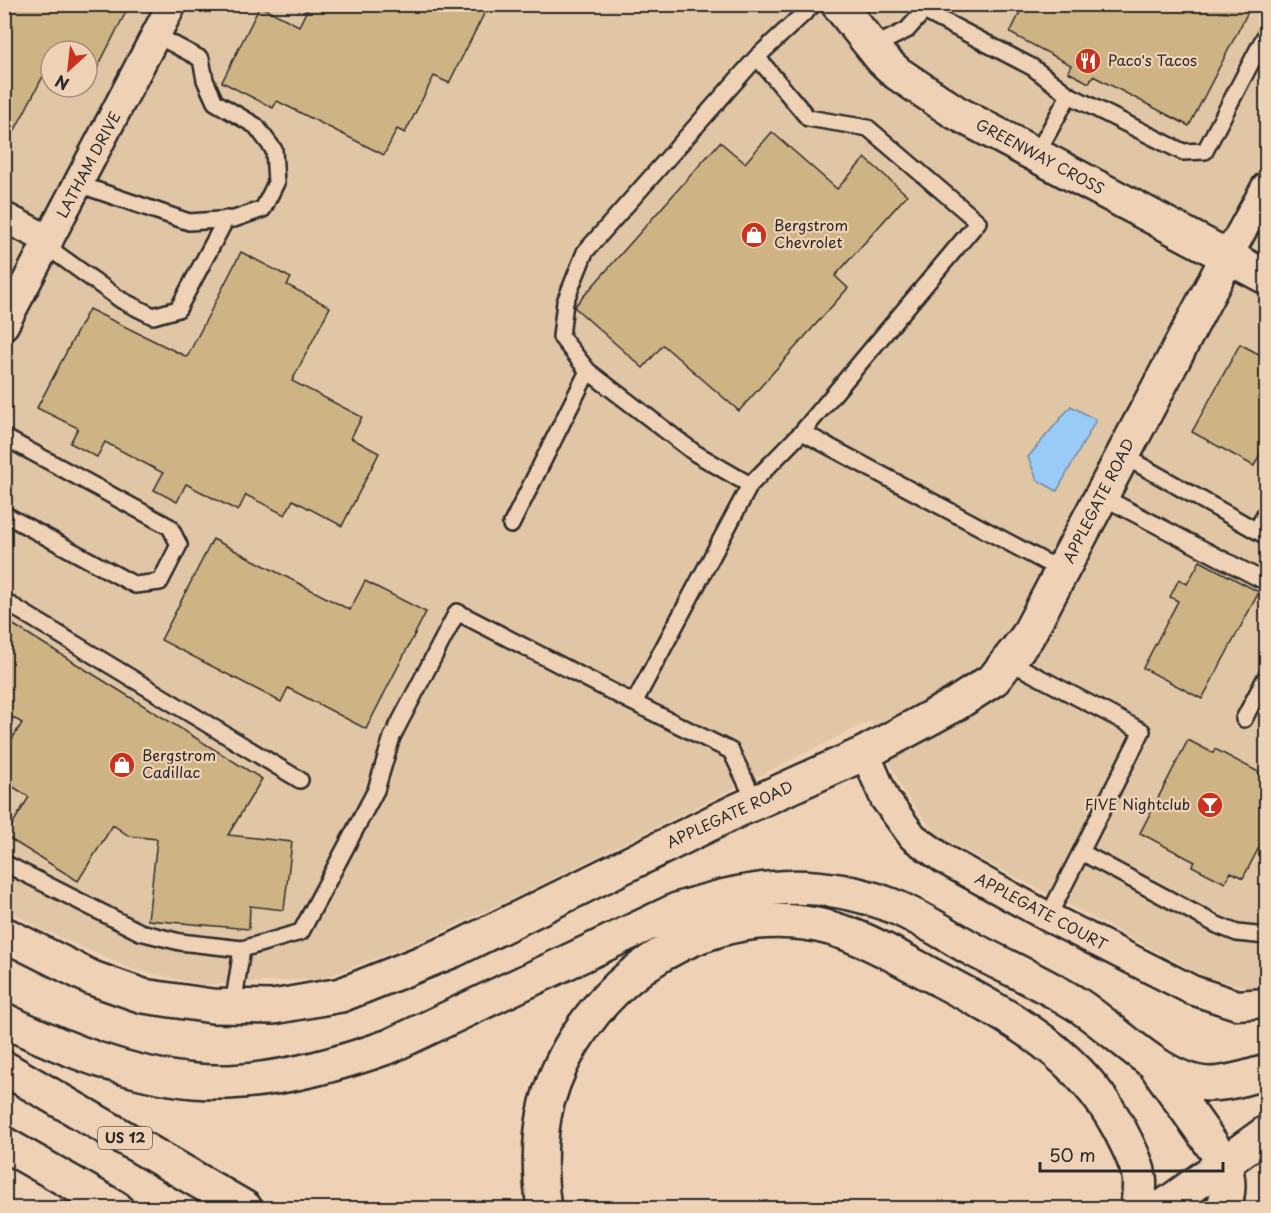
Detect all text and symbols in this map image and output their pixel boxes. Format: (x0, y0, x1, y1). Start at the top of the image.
north arrow (39, 39, 99, 99)
restaurant icon: Paco's Tacos (1073, 46, 1103, 76)
place label: Paco's Tacos (1108, 48, 1197, 71)
text: N (51, 70, 73, 97)
street label: LATHAM DRIVE (50, 107, 125, 222)
street label: GREENWAY CROSS (972, 112, 1109, 199)
place label: Bergstrom Chevrolet (774, 213, 848, 253)
shop icon: Bergstrom Chevrolet (739, 220, 769, 250)
street label: APPLEGATE ROAD (1056, 434, 1139, 567)
place label: Bergstrom Cadillac (142, 743, 216, 783)
shop icon: Bergstrom Cadillac (107, 750, 137, 780)
street label: APPLEGATE ROAD (662, 774, 796, 853)
bar icon: FIVE Nightclub (1195, 790, 1225, 820)
place label: FIVE Nightclub (1085, 792, 1190, 815)
street label: APPLEGATE COURT (971, 866, 1113, 956)
road number: US 12 (98, 1127, 152, 1149)
scale bar (1040, 1135, 1223, 1173)
text: 50 m (1049, 1141, 1096, 1168)

